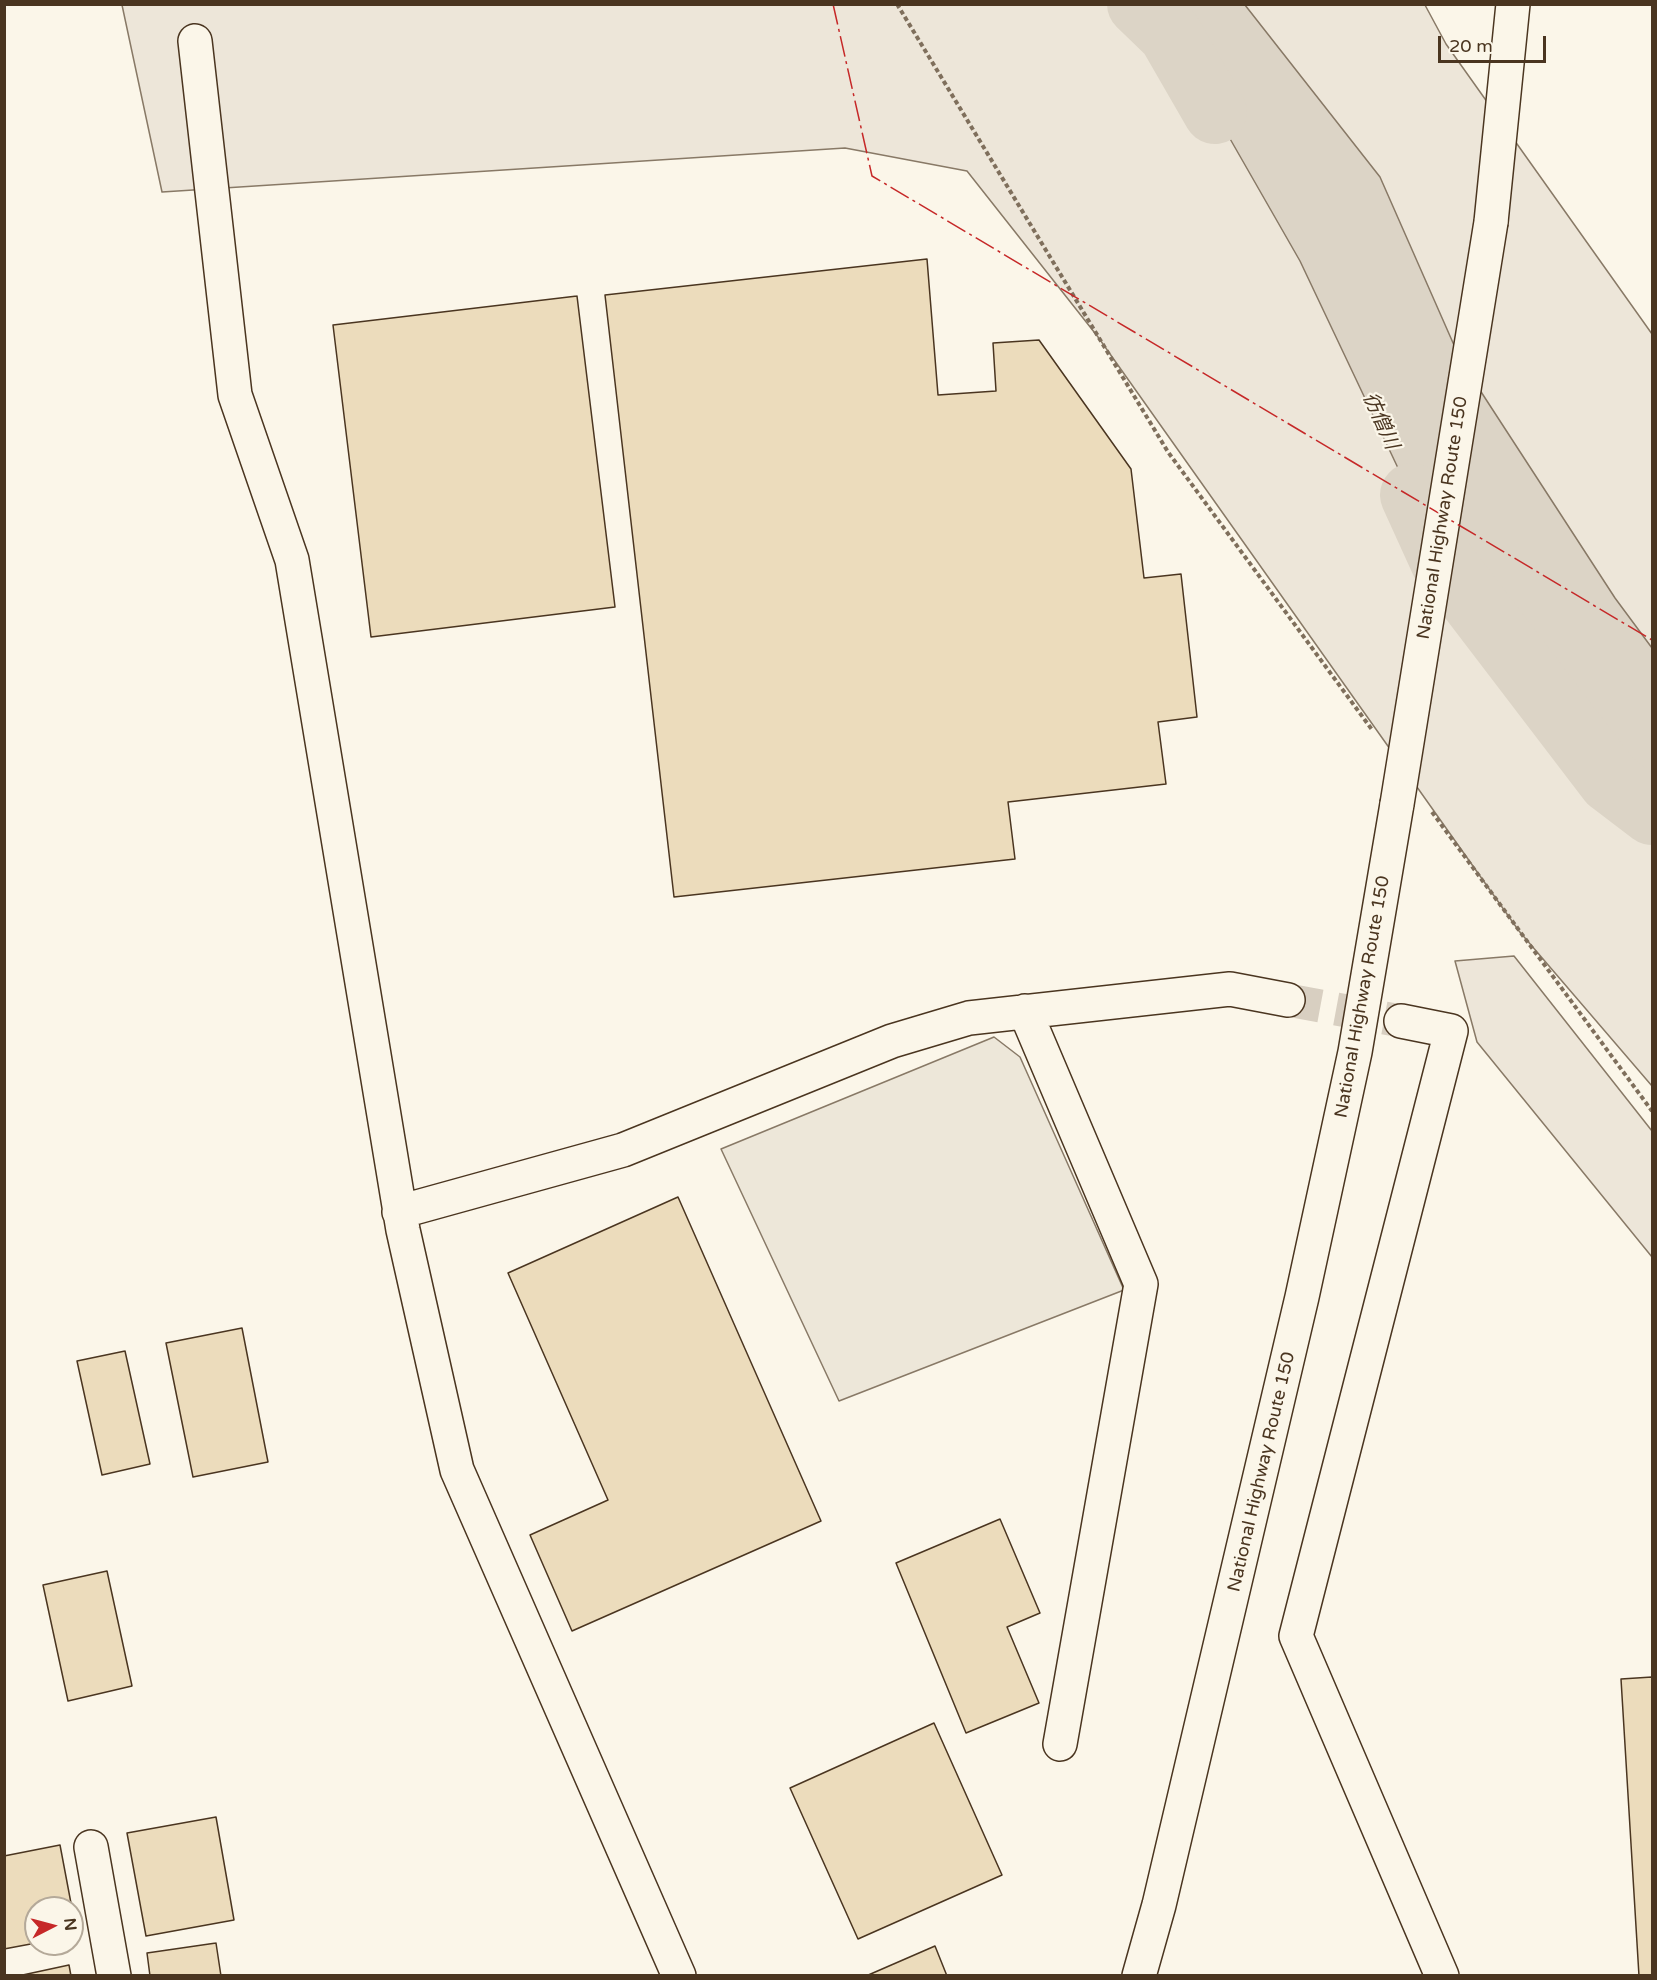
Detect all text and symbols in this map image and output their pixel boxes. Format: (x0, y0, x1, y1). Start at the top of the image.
scale bar (1441, 24, 1549, 62)
text: 20 m (1449, 35, 1493, 57)
water label: 彷僧川 (1357, 389, 1403, 453)
street label: National Highway Route 150 (1413, 395, 1473, 641)
street label: National Highway Route 150 (1331, 874, 1395, 1120)
street label: National Highway Route 150 (1224, 1350, 1300, 1594)
north arrow (24, 1896, 84, 1956)
text: N (59, 1917, 81, 1932)

